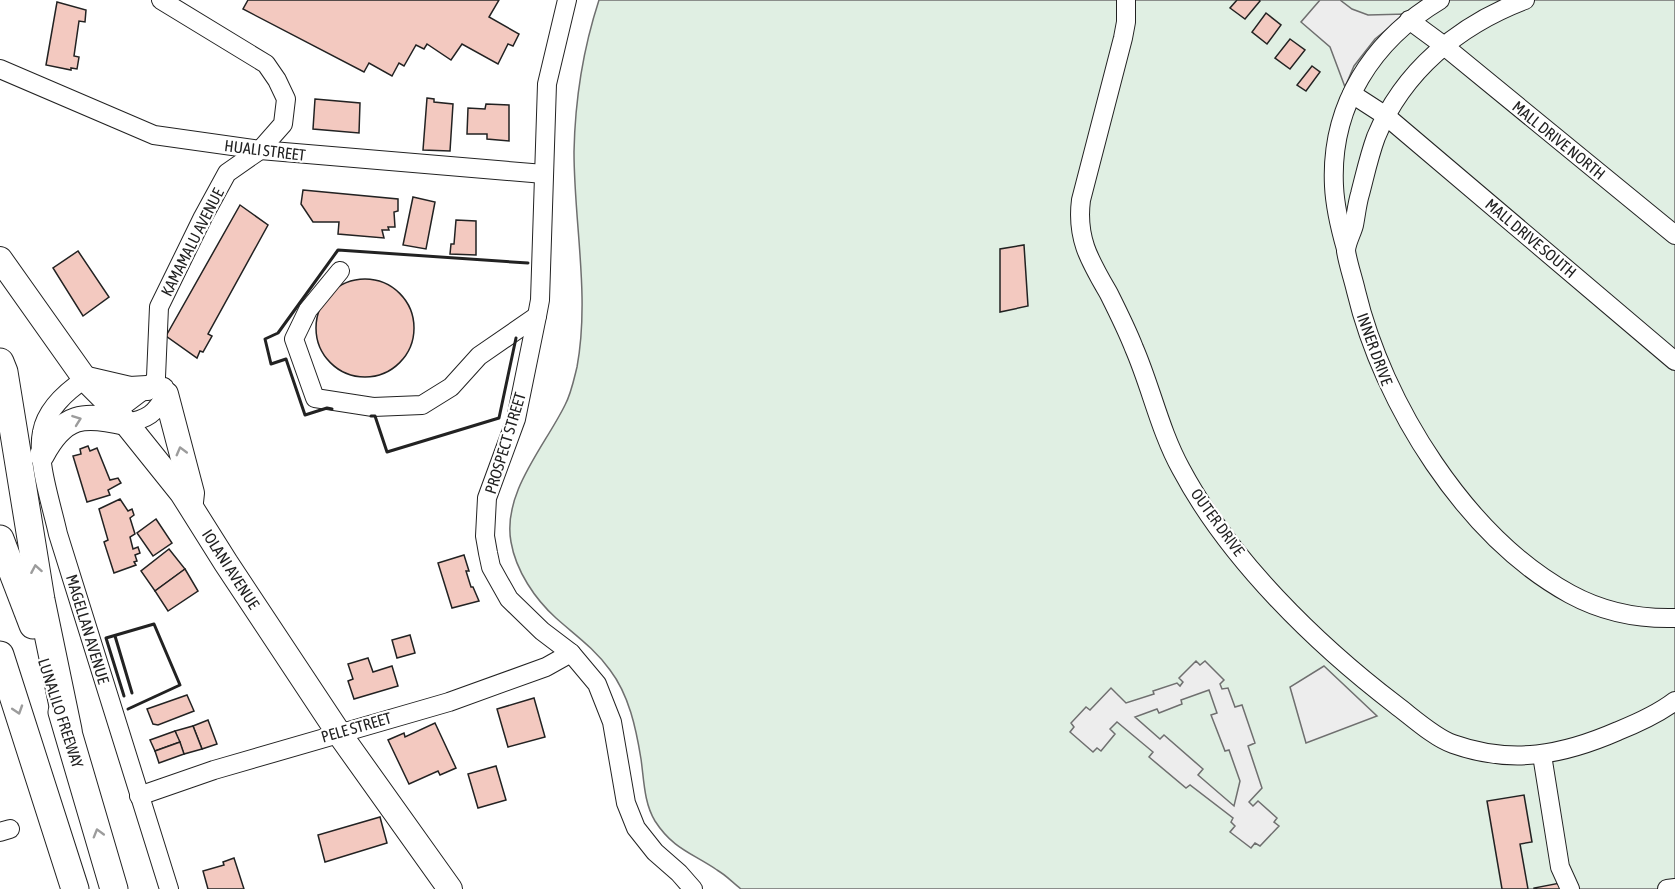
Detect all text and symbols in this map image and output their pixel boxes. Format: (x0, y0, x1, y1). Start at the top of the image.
street label: MALL DRIVE NORTH (1509, 97, 1609, 183)
street label: HUALI STREET (223, 136, 307, 164)
street label: KAMAMALU AVENUE (157, 185, 227, 299)
street label: MALL DRIVE SOUTH (1482, 195, 1580, 281)
street label: INNER DRIVE (1354, 310, 1396, 388)
street label: PROSPECT STREET (481, 390, 529, 496)
one-way arrow (71, 415, 81, 428)
one-way arrow (175, 446, 188, 456)
street label: OUTER DRIVE (1188, 485, 1248, 559)
street label: IOLANI AVENUE (199, 526, 263, 612)
one-way arrow (30, 565, 42, 574)
street label: MAGELLAN AVENUE (63, 572, 113, 686)
street label: LUNALILO FREEWAY (35, 656, 87, 771)
one-way arrow (11, 704, 24, 715)
street label: PELE STREET (319, 708, 393, 746)
one-way arrow (93, 828, 105, 839)

